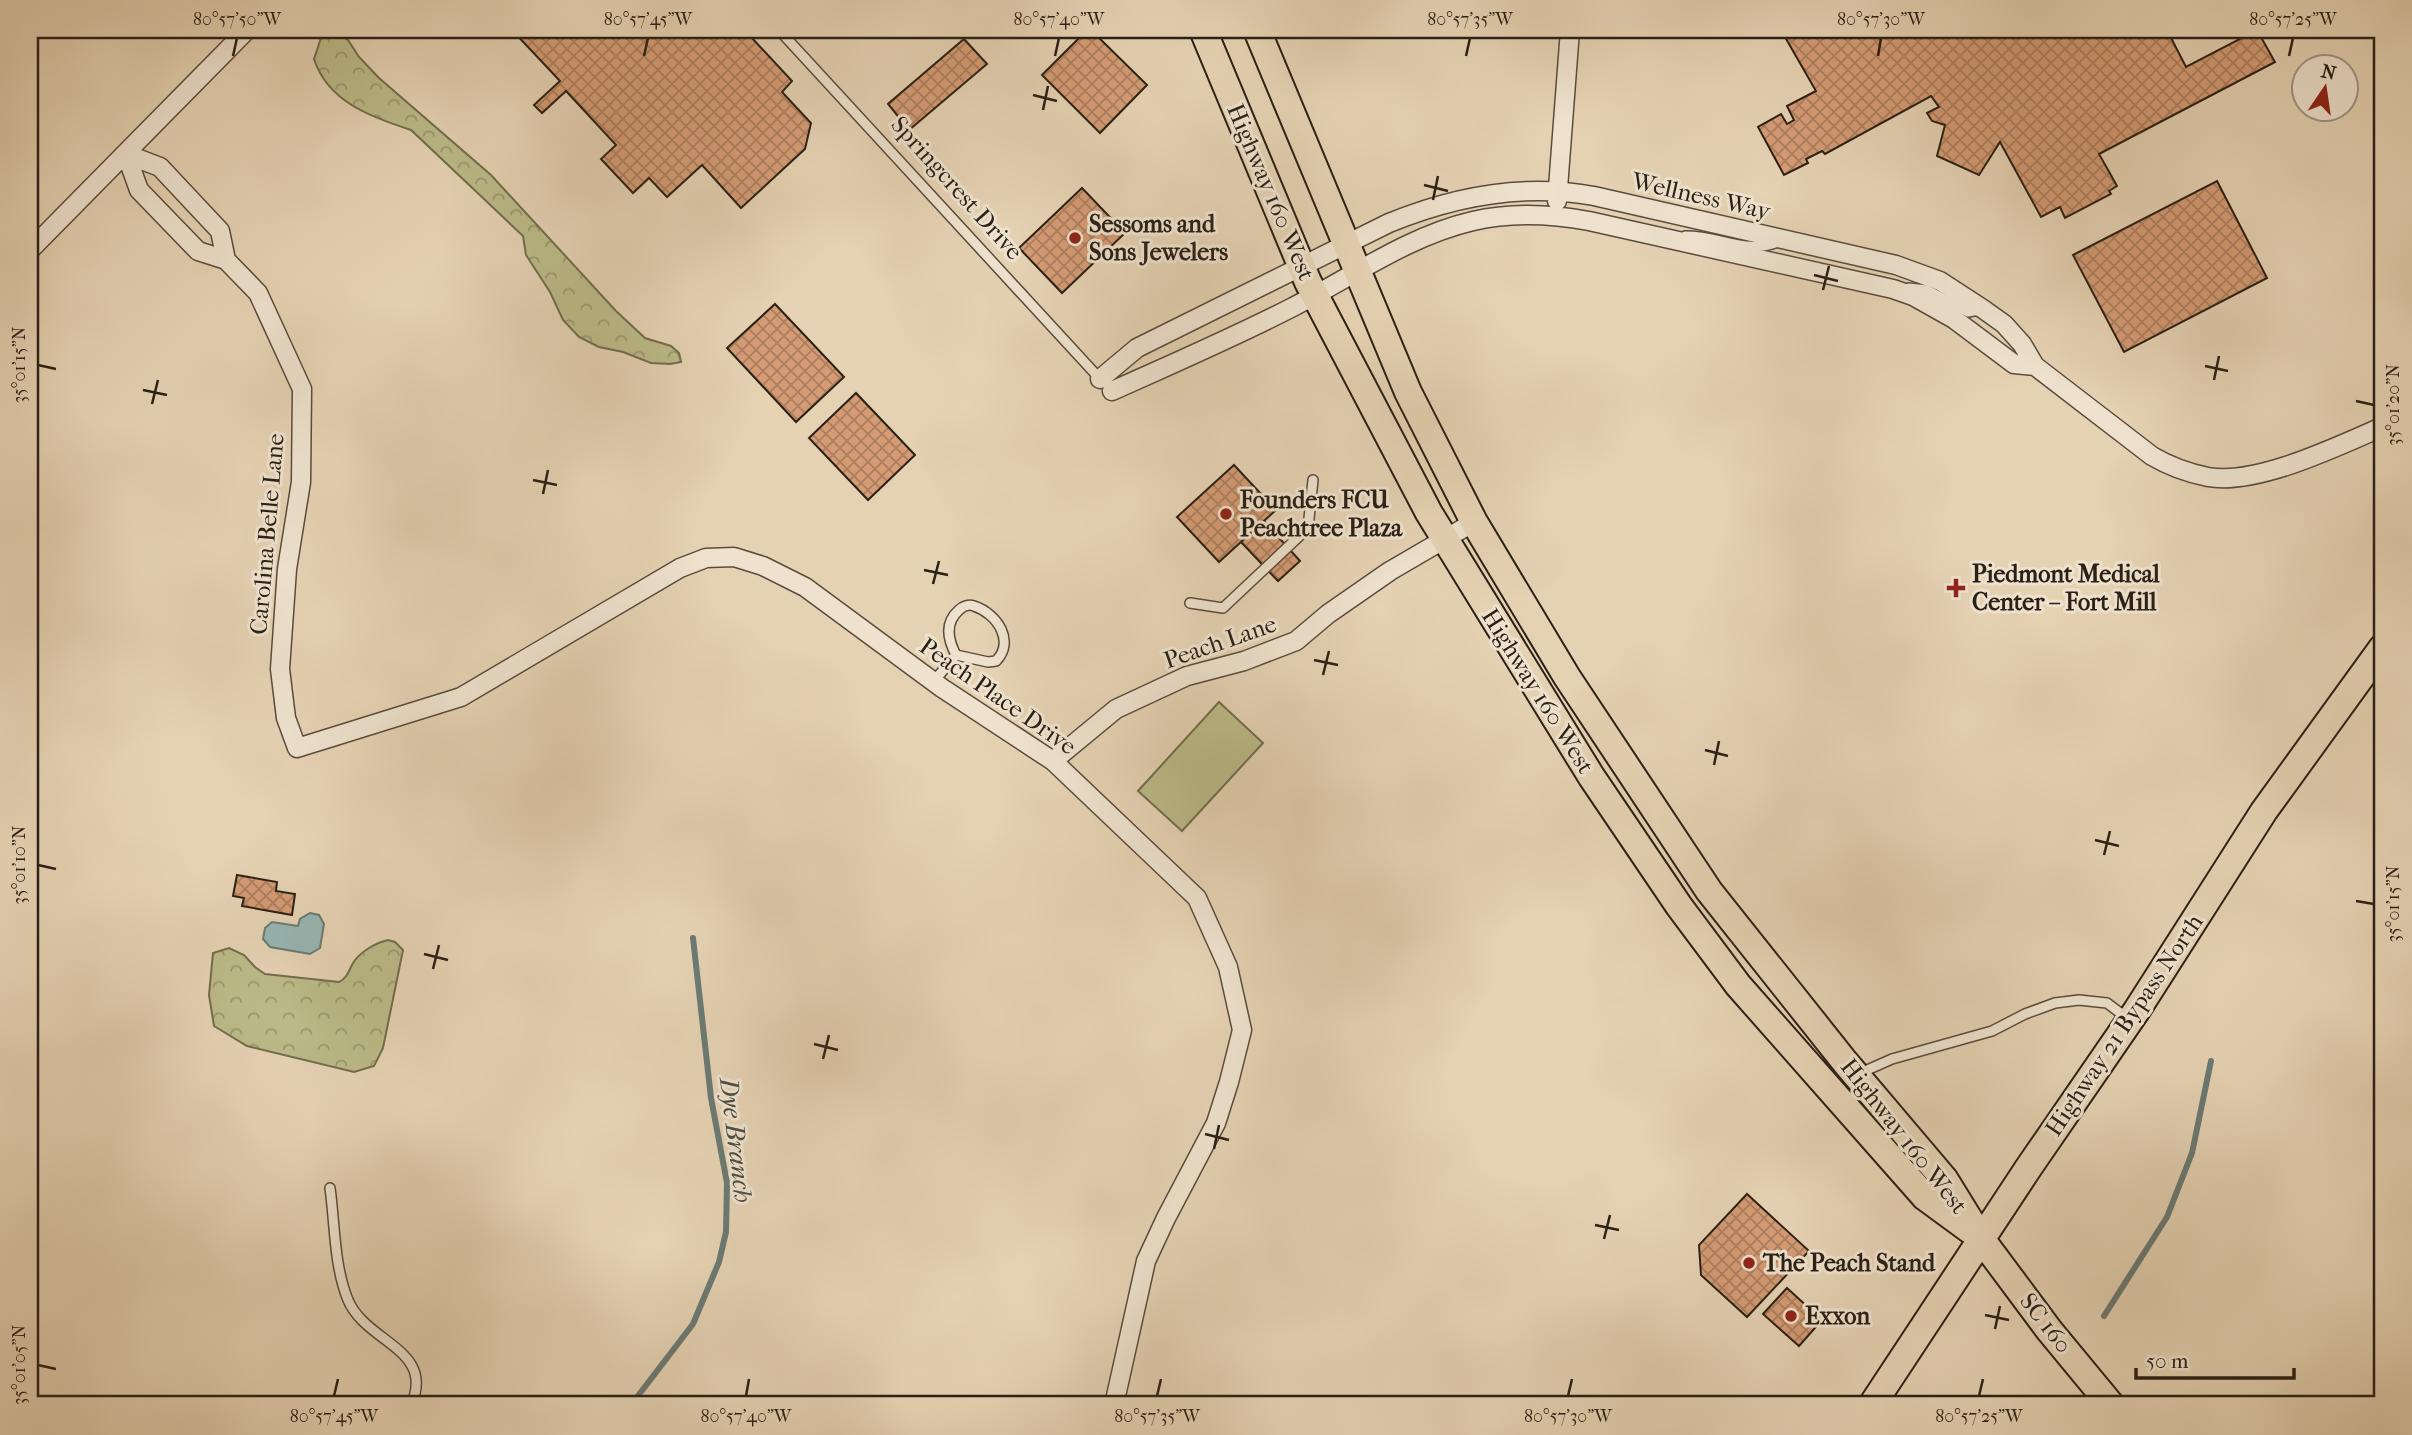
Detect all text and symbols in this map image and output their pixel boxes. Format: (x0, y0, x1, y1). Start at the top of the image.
text: 80°57'50"W (193, 9, 282, 30)
text: 80°57'45"W (604, 9, 694, 30)
text: 80°57'40"W (1013, 9, 1106, 30)
text: 80°57'35"W (1427, 9, 1514, 30)
text: 80°57'30"W (1837, 9, 1926, 30)
text: 80°57'25"W (2249, 9, 2338, 30)
north arrow (2290, 52, 2360, 122)
text: N (2319, 60, 2339, 85)
street label: Highway 160 West (1221, 99, 1321, 285)
street label: Springcrest Drive (885, 111, 1029, 265)
street label: Wellness Way (1628, 166, 1774, 226)
place label: Sessoms and Sons Jewelers (1089, 210, 1228, 266)
marker: Sessoms and Sons Jewelers (1067, 230, 1083, 246)
text: 35°01'15"N (9, 326, 30, 403)
text: 35°01'20"N (2383, 364, 2404, 446)
street label: Carolina Belle Lane (244, 432, 290, 636)
place label: Founders FCU Peachtree Plaza (1239, 486, 1403, 542)
marker: Founders FCU Peachtree Plaza (1218, 506, 1234, 522)
place label: Piedmont Medical Center – Fort Mill (1972, 560, 2160, 616)
marker: Piedmont Medical Center – Fort Mill (1946, 578, 1966, 598)
street label: Highway 160 West (1476, 603, 1600, 779)
street label: Peach Lane (1160, 610, 1280, 674)
street label: Peach Place Drive (914, 632, 1082, 760)
text: 35°01'10"N (9, 825, 30, 904)
text: 35°01'15"N (2383, 865, 2404, 942)
street label: Highway 21 Bypass North (2039, 908, 2209, 1141)
street label: Highway 160 West (1835, 1053, 1974, 1219)
water label: Dye Branch (713, 1074, 759, 1204)
place label: The Peach Stand (1762, 1249, 1936, 1277)
marker: The Peach Stand (1741, 1255, 1757, 1271)
street label: SC 160 (2014, 1287, 2078, 1359)
place label: Exxon (1805, 1302, 1871, 1330)
marker: Exxon (1783, 1308, 1799, 1324)
text: 35°01'05"N (9, 1325, 30, 1405)
scale bar (2136, 1337, 2293, 1381)
text: 50 m (2146, 1349, 2189, 1373)
text: 80°57'45"W (290, 1406, 380, 1427)
text: 80°57'40"W (700, 1406, 793, 1427)
text: 80°57'35"W (1114, 1406, 1201, 1427)
text: 80°57'30"W (1524, 1406, 1613, 1427)
text: 80°57'25"W (1935, 1406, 2024, 1427)

